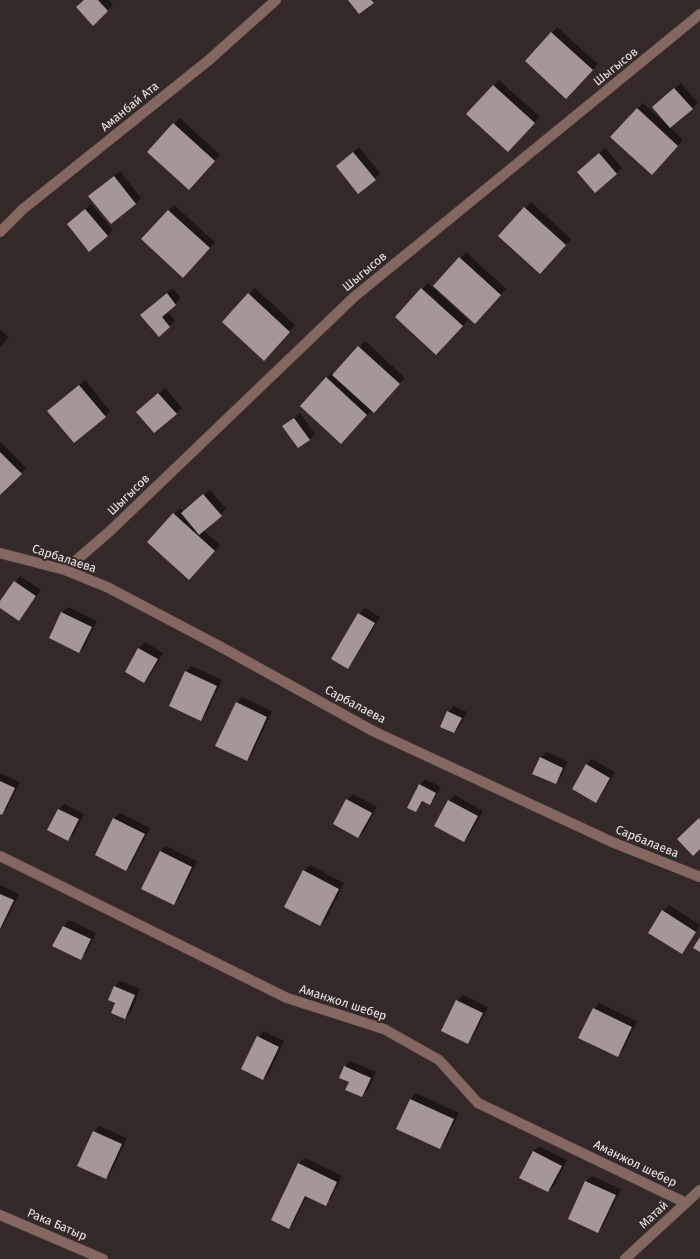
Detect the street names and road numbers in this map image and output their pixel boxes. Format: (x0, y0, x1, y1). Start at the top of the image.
street label: Шыгысов (591, 45, 641, 89)
street label: Аманбай Ата (98, 79, 162, 135)
street label: Шыгысов (340, 249, 390, 295)
street label: Шыгысов (105, 471, 153, 519)
street label: Сарбалаева (30, 542, 98, 576)
street label: Сарбалаева (322, 683, 388, 727)
street label: Сарбалаева (613, 823, 681, 861)
street label: Аманжол шебер (298, 982, 388, 1024)
street label: Аманжол шебер (591, 1138, 679, 1190)
street label: Матай (637, 1198, 671, 1232)
street label: Рака Батыр (25, 1206, 89, 1244)

